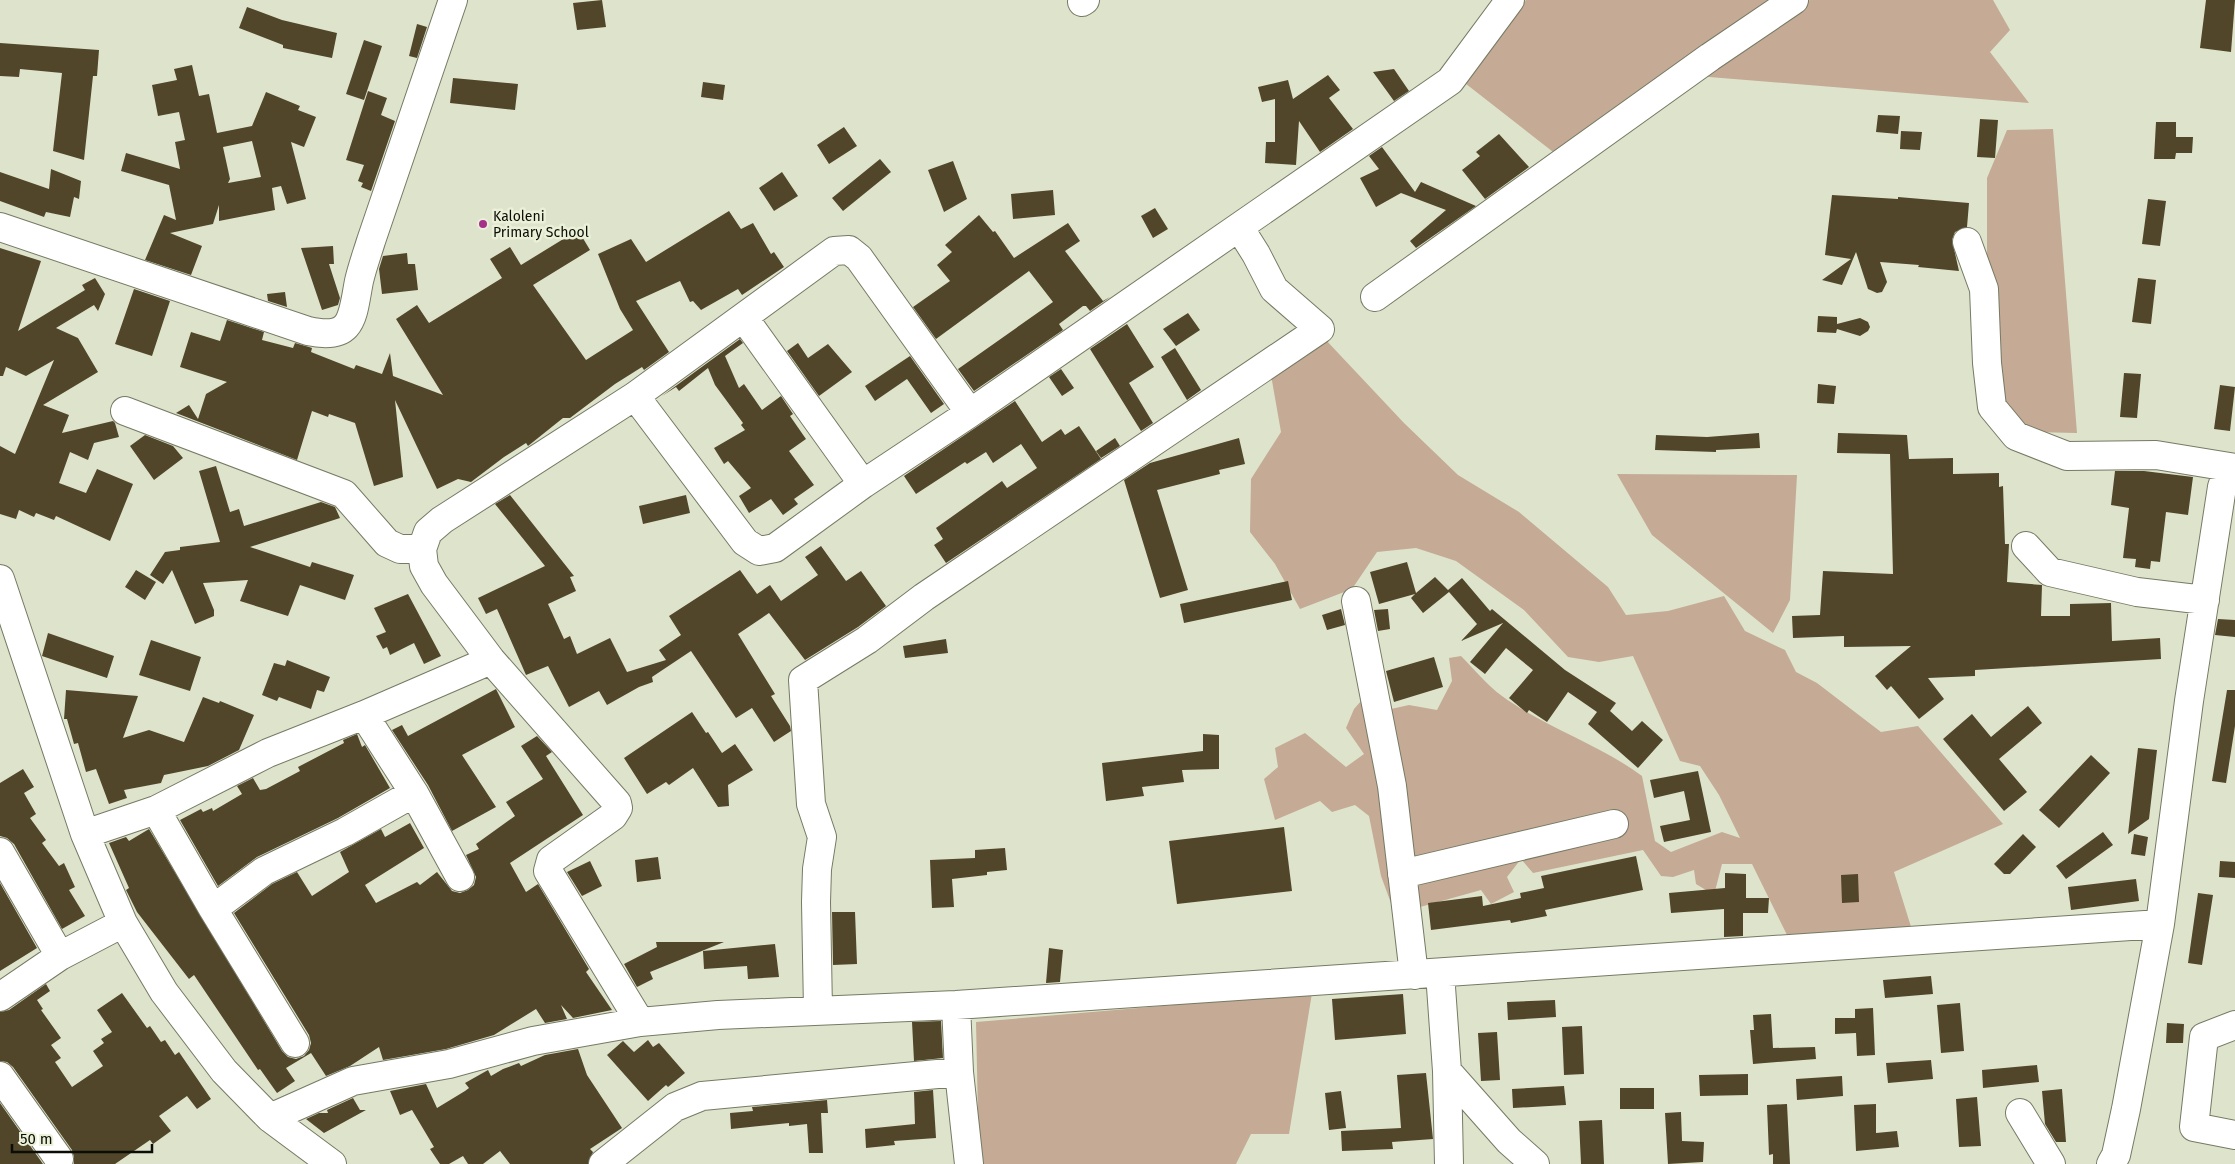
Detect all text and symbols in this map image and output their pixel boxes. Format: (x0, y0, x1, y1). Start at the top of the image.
place label: Kaloleni Primary School (493, 208, 589, 241)
marker: Kaloleni Primary School (477, 218, 489, 230)
scale bar (12, 1122, 152, 1154)
text: 50 m (20, 1130, 53, 1148)

